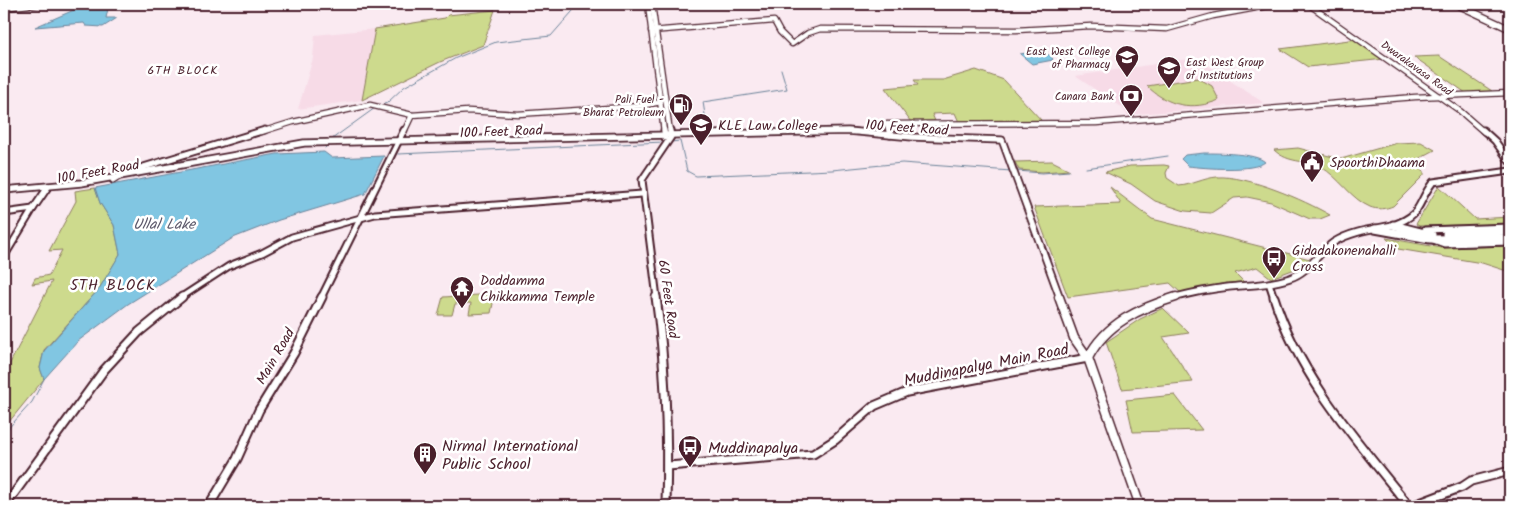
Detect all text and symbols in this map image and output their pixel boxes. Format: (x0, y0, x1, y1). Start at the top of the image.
street label: Dwarakavasa Road (1377, 37, 1456, 101)
place label: East West College of Pharmacy (1026, 43, 1111, 74)
school or university icon: East West College of Pharmacy (1114, 44, 1140, 78)
place label: East West Group of Institutions (1186, 54, 1264, 85)
school or university icon: East West Group of Institutions (1156, 55, 1182, 89)
district label: 6TH BLOCK (148, 61, 218, 80)
bank icon: Canara Bank (1118, 83, 1144, 117)
place label: Canara Bank (1055, 88, 1115, 106)
place label: Pali Fuel - Bharat Petroleum (583, 91, 664, 122)
fuel station icon: Pali Fuel - Bharat Petroleum (668, 92, 694, 126)
school or university icon: KLE Law College (688, 112, 714, 146)
street label: 100 Feet Road (865, 114, 950, 142)
place label: KLE Law College (718, 115, 819, 137)
street label: 100 Feet Road (459, 120, 544, 144)
public building icon: SpoorthiDhaama (1299, 149, 1325, 183)
place label: SpoorthiDhaama (1330, 152, 1425, 174)
street label: 100 Feet Road (55, 154, 142, 190)
water label: Ullal Lake (133, 213, 196, 237)
place label: Gidadakonenahalli Cross (1292, 240, 1397, 278)
bus stop icon: Gidadakonenahalli Cross (1261, 245, 1287, 279)
street label: 60 Feet Road (652, 258, 685, 341)
place label: Doddamma Chikkamma Temple (480, 270, 595, 308)
district label: 5TH BLOCK (70, 274, 156, 298)
temple icon: Doddamma Chikkamma Temple (449, 275, 475, 309)
street label: Main Road (251, 323, 301, 389)
street label: Muddinapalya Main Road (902, 337, 1072, 394)
place label: Nirmal International Public School (442, 434, 578, 477)
bus stop icon: Muddinapalya (677, 434, 703, 468)
place label: Muddinapalya (708, 436, 798, 461)
building icon: Nirmal International Public School (412, 441, 438, 475)

